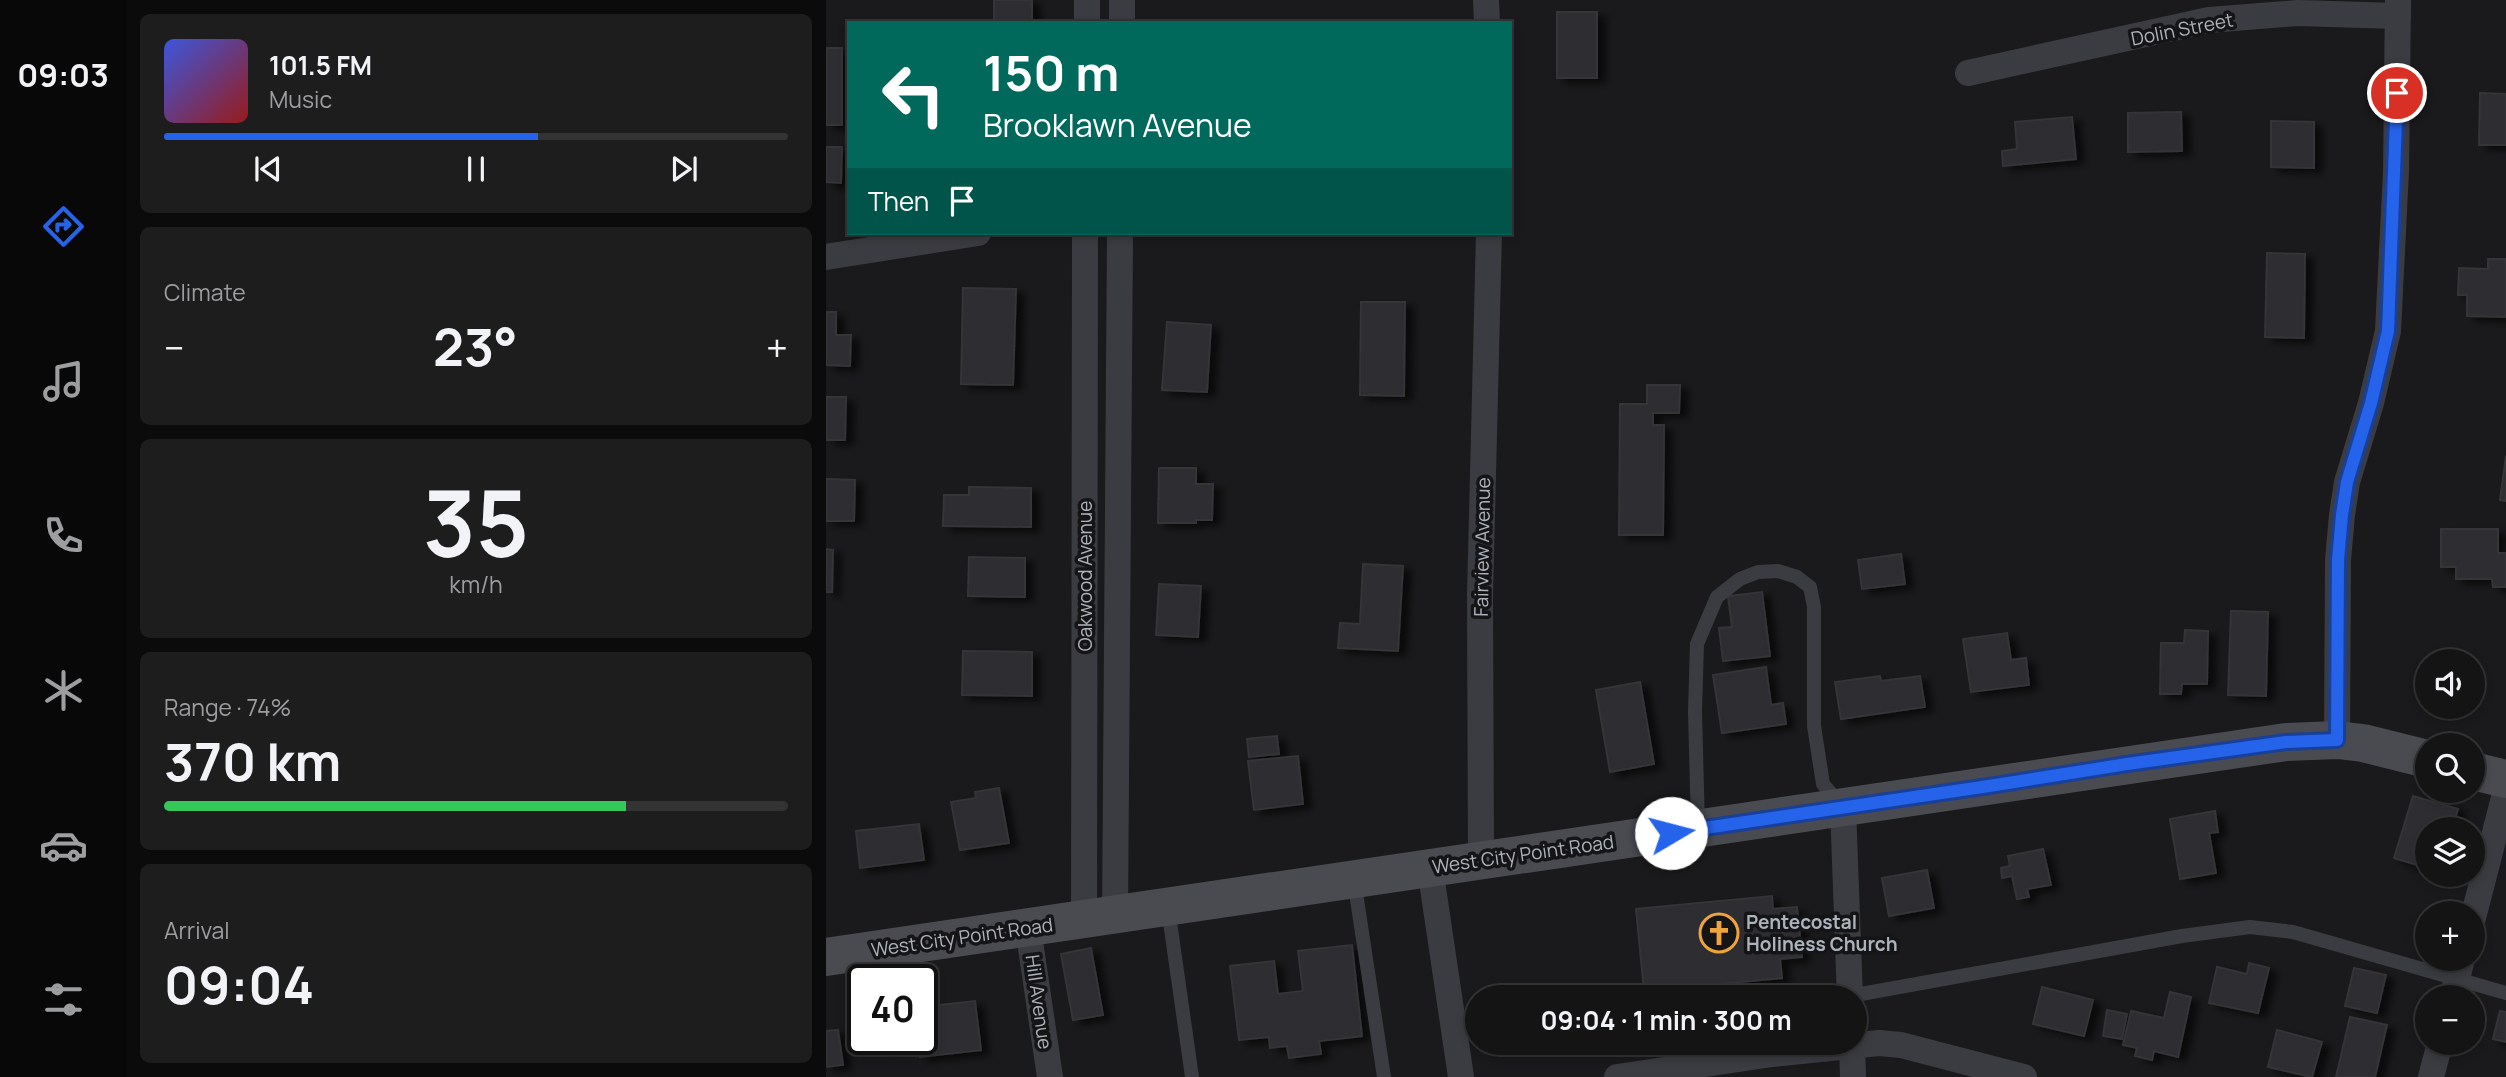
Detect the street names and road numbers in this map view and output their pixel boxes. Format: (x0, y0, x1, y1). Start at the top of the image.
street label: Dolin Street (2129, 6, 2235, 52)
street label: Fairview Avenue (1468, 477, 1496, 617)
street label: Oakwood Avenue (1072, 501, 1098, 651)
street label: West City Point Road (1431, 828, 1615, 880)
street label: West City Point Road (870, 911, 1054, 963)
street label: Hill Avenue (1020, 953, 1058, 1051)

